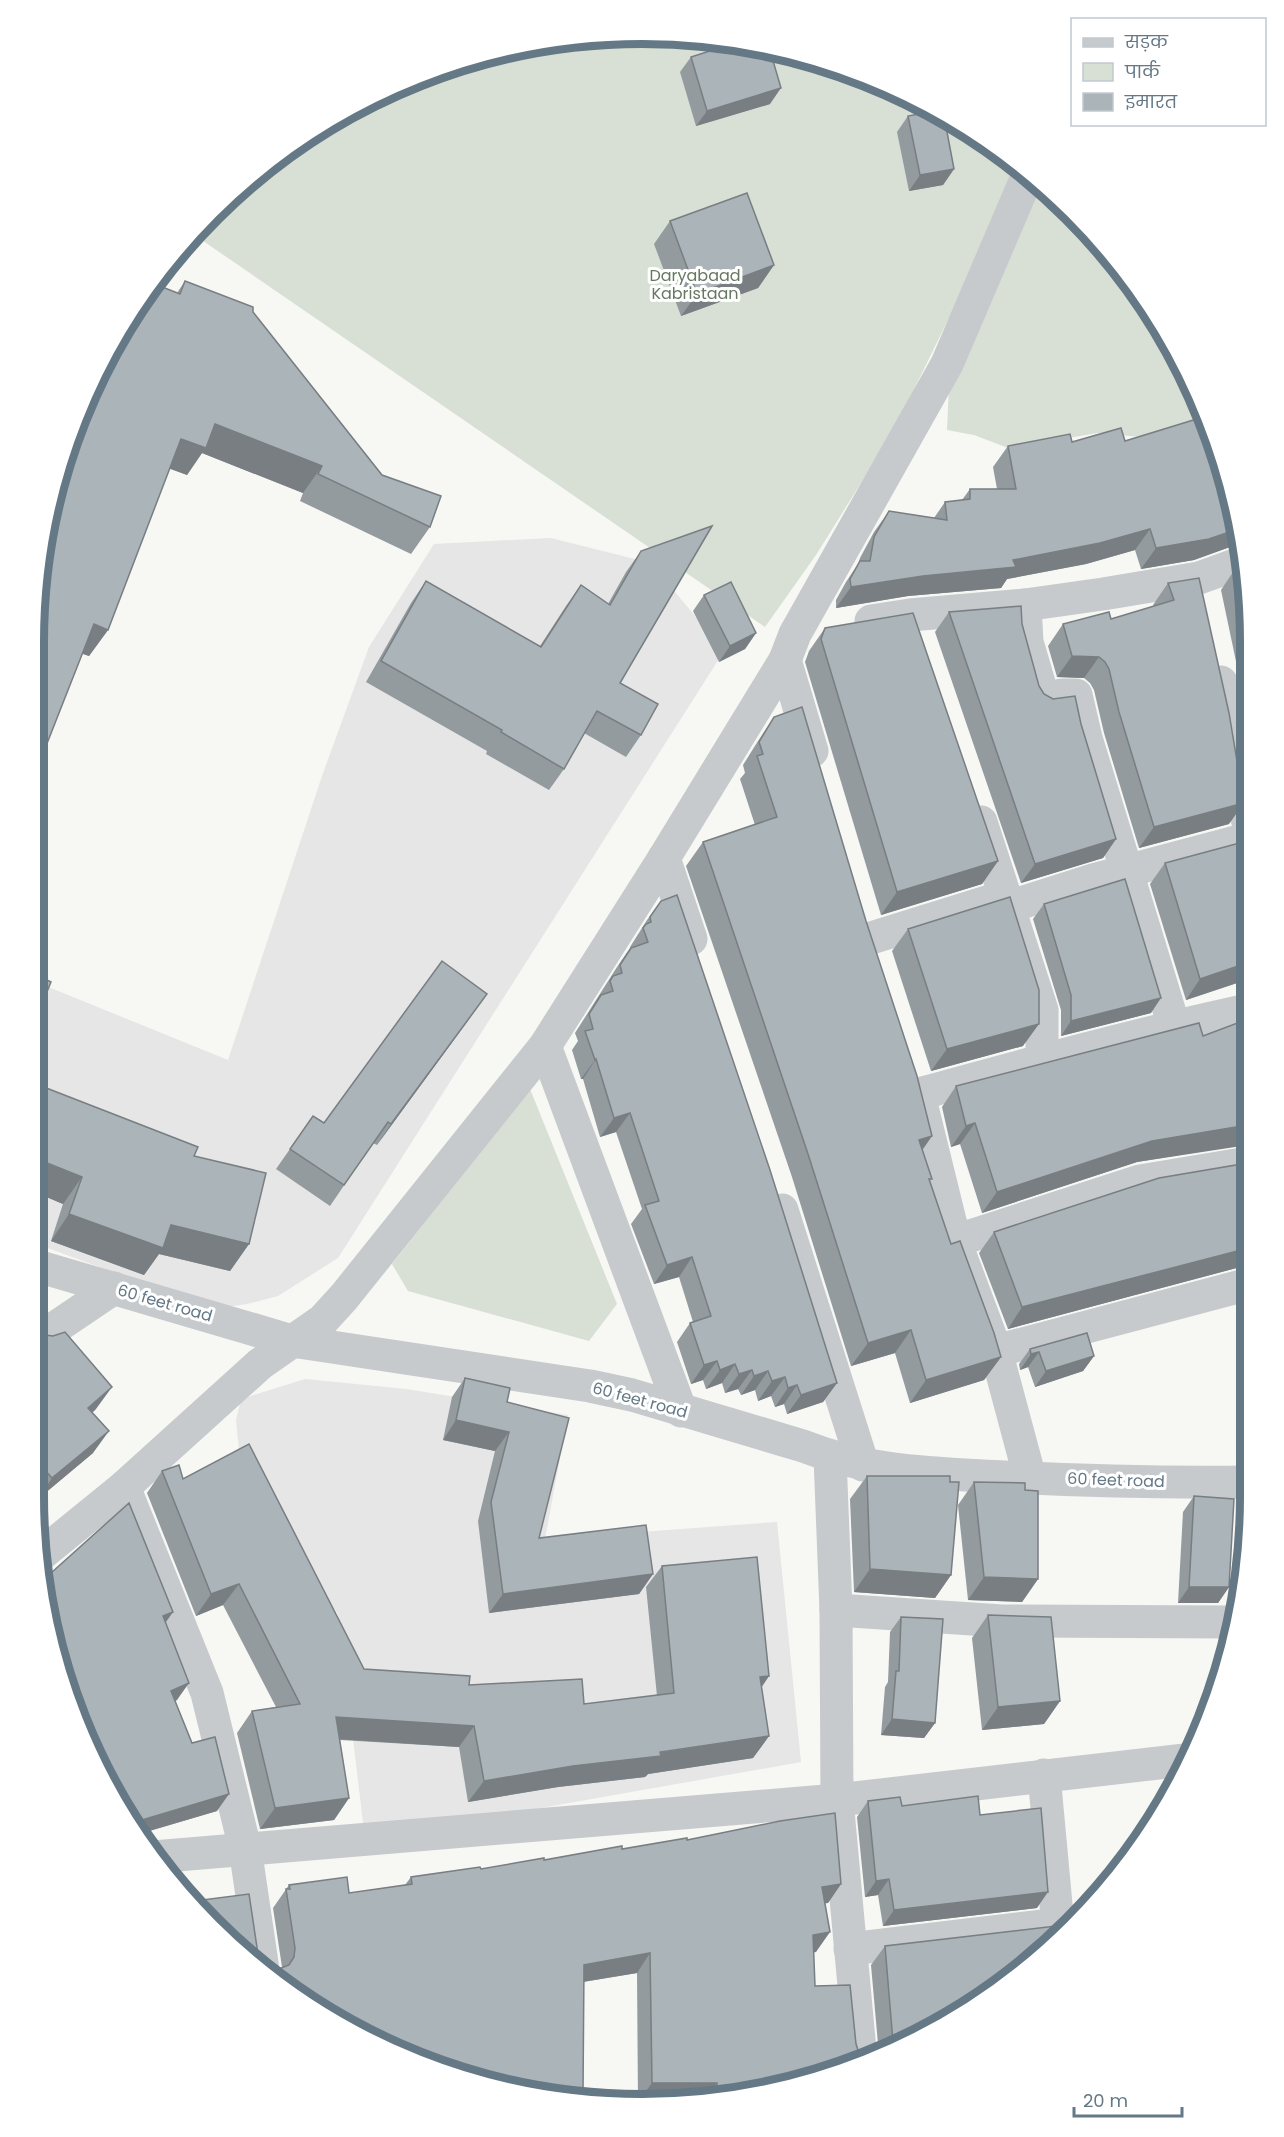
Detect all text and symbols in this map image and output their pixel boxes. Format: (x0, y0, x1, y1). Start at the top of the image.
legend (1071, 18, 1266, 126)
text: सड़क (1124, 29, 1169, 54)
text: पार्क (1124, 59, 1161, 84)
text: इमारत (1124, 89, 1178, 114)
park label: Daryabaad Kabristaan (649, 264, 741, 305)
street label: 60 feet road (115, 1279, 215, 1327)
street label: 60 feet road (590, 1376, 690, 1424)
street label: 60 feet road (1067, 1467, 1165, 1493)
scale bar (1074, 2080, 1182, 2118)
text: 20 m (1083, 2088, 1128, 2113)

